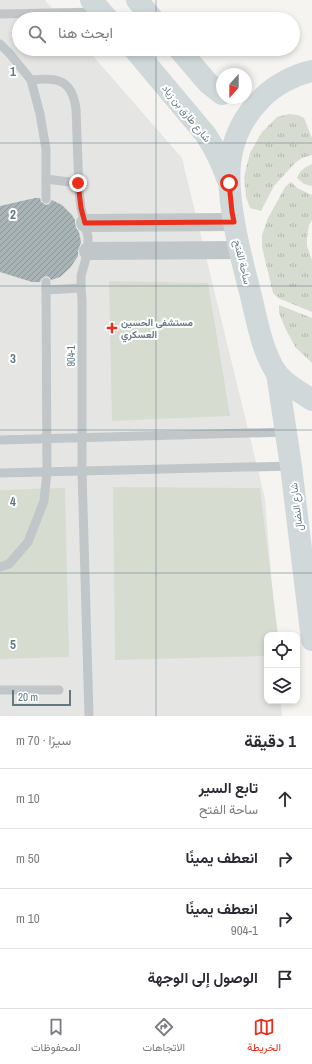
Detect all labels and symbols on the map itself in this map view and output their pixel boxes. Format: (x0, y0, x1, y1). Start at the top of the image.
text: 1 (10, 63, 16, 80)
north arrow (216, 68, 252, 104)
street label: شارع طارق بن زياد (159, 82, 214, 145)
route end (69, 174, 87, 192)
route start (220, 174, 238, 192)
text: 2 (10, 206, 16, 223)
street label: ساحة الفتح (231, 239, 254, 286)
place label: مستشفى الحسين العسكري (121, 316, 193, 343)
marker: مستشفى الحسين العسكري (106, 322, 118, 334)
street label: 904-1 (65, 345, 78, 366)
text: 3 (10, 350, 16, 367)
street label: شارع النضال (287, 482, 306, 532)
text: 4 (10, 493, 16, 510)
text: 5 (10, 636, 16, 653)
scale bar (12, 688, 71, 707)

